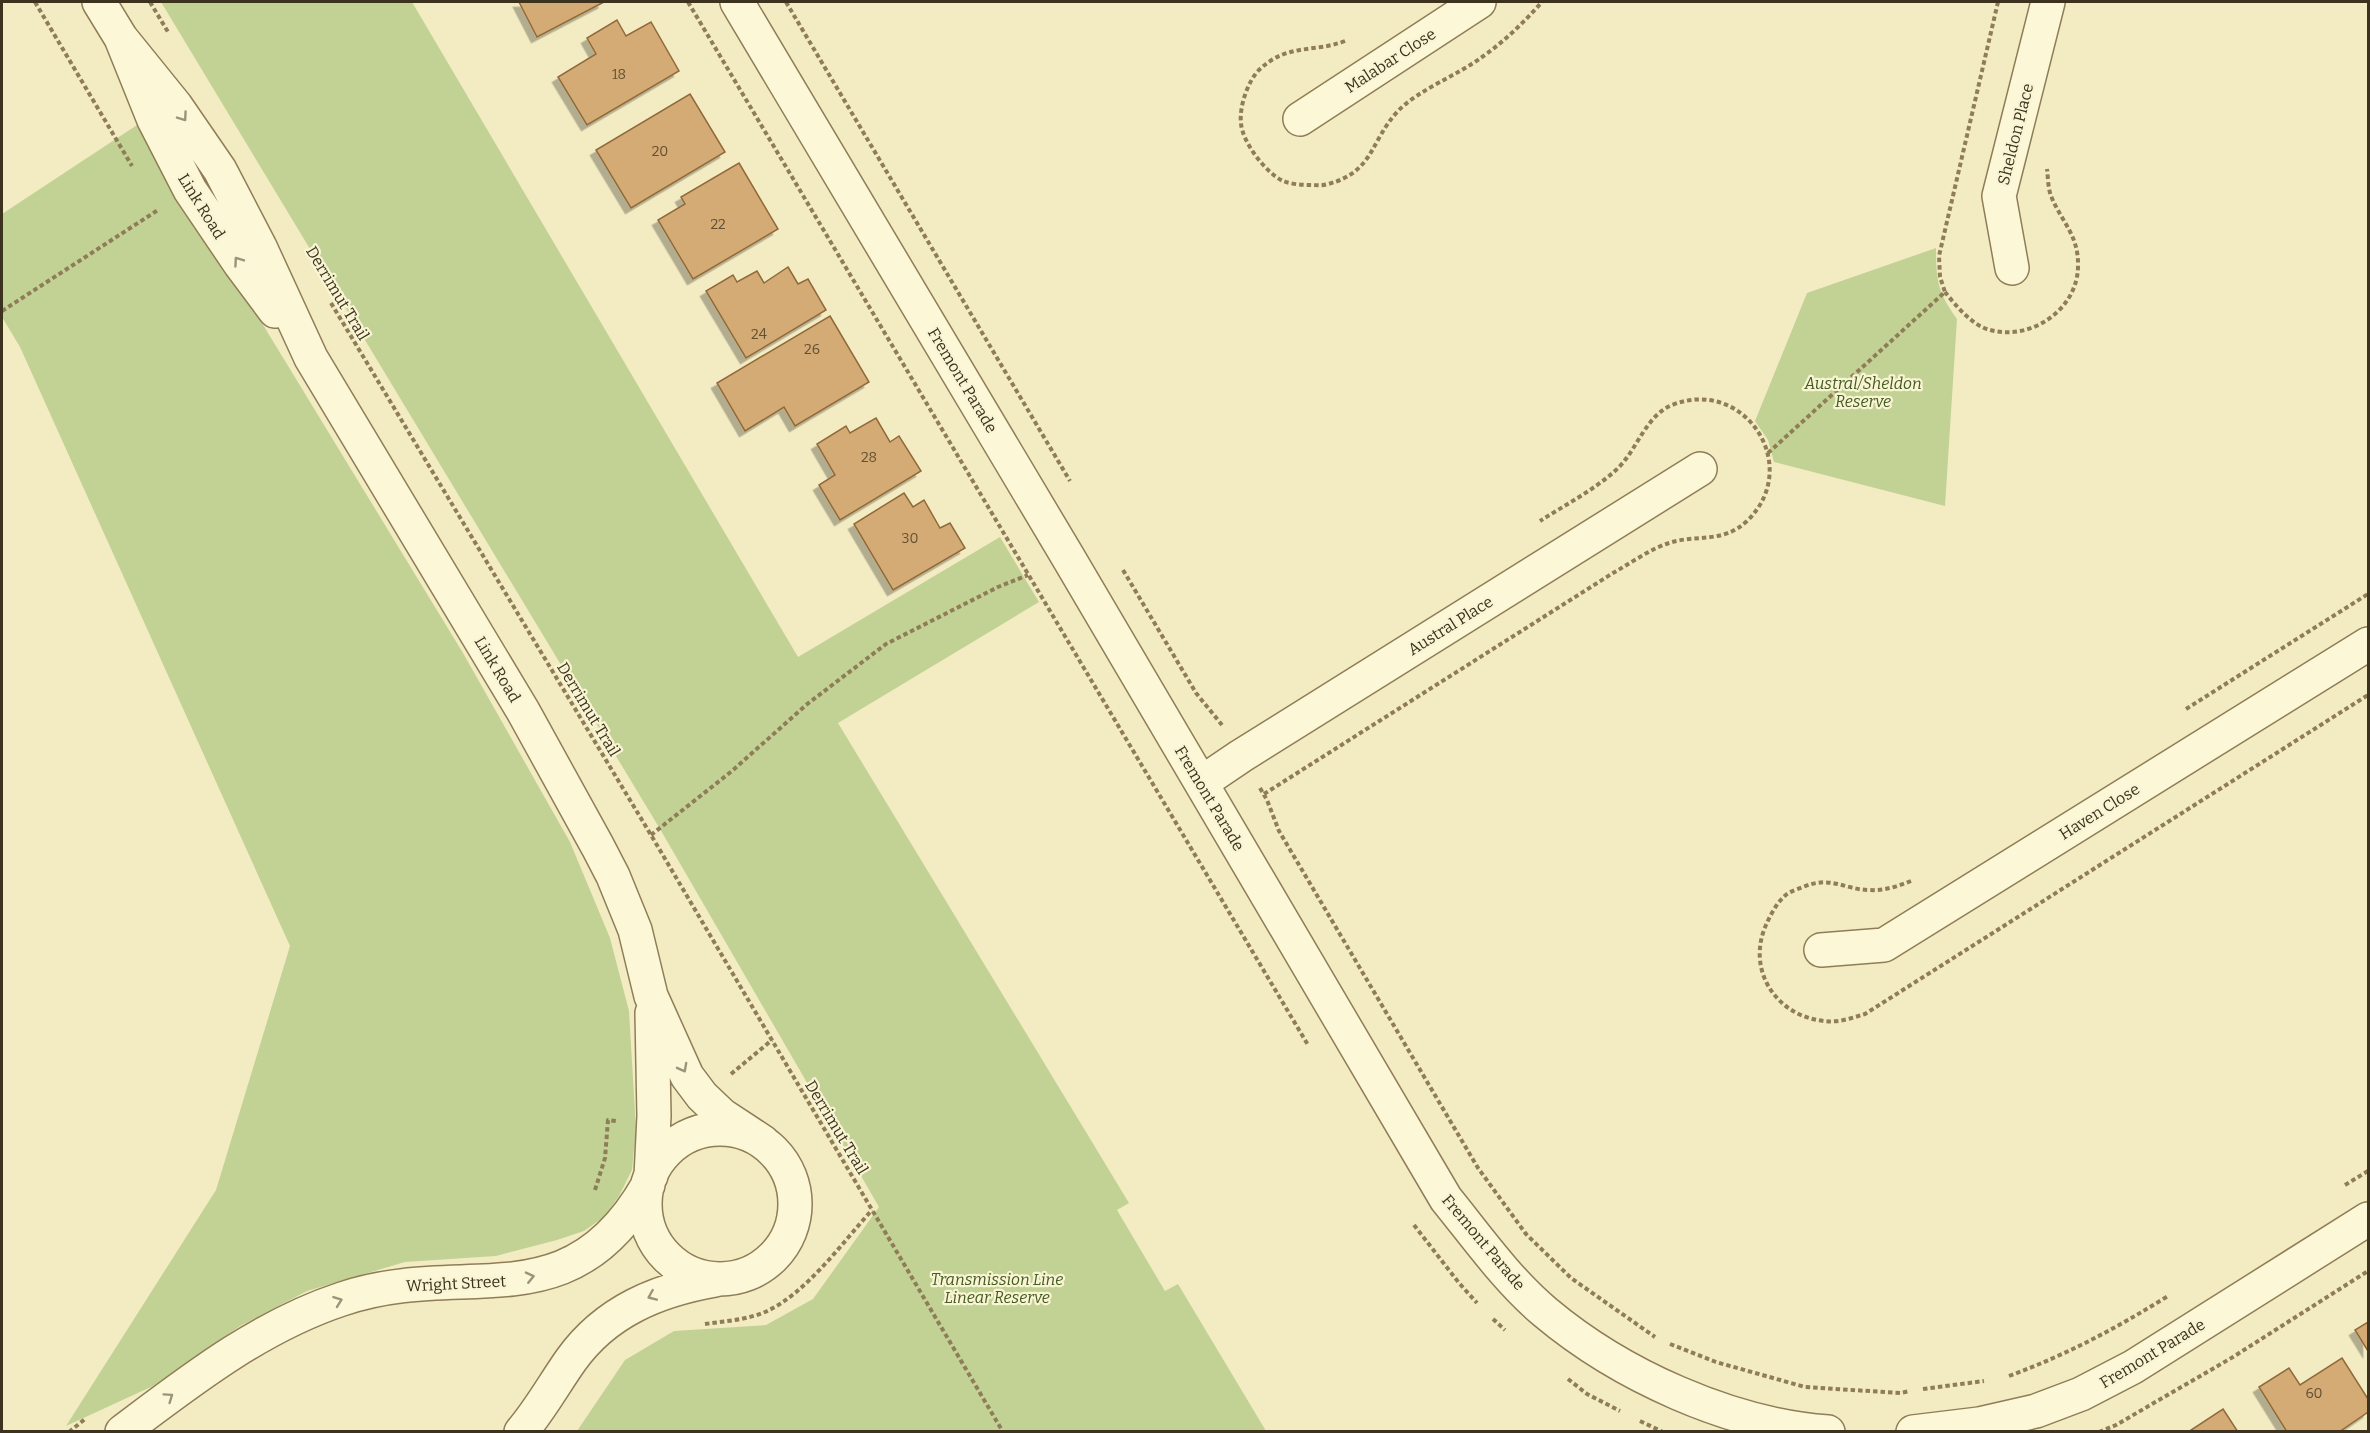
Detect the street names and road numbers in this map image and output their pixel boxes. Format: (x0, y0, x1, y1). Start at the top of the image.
street label: Malabar Close (1341, 24, 1439, 97)
street label: Sheldon Place (1994, 81, 2037, 187)
street label: Link Road (174, 170, 229, 243)
street label: Derrimut Trail (302, 243, 373, 344)
street label: Fremont Parade (924, 324, 1001, 436)
street label: Austral Place (1404, 592, 1496, 659)
street label: Link Road (471, 633, 525, 706)
street label: Derrimut Trail (553, 659, 624, 760)
street label: Fremont Parade (1171, 742, 1248, 854)
street label: Haven Close (2056, 779, 2143, 844)
street label: Derrimut Trail (801, 1077, 872, 1178)
street label: Fremont Parade (1438, 1191, 1529, 1294)
street label: Wright Street (406, 1271, 507, 1296)
street label: Fremont Parade (2096, 1315, 2208, 1392)

